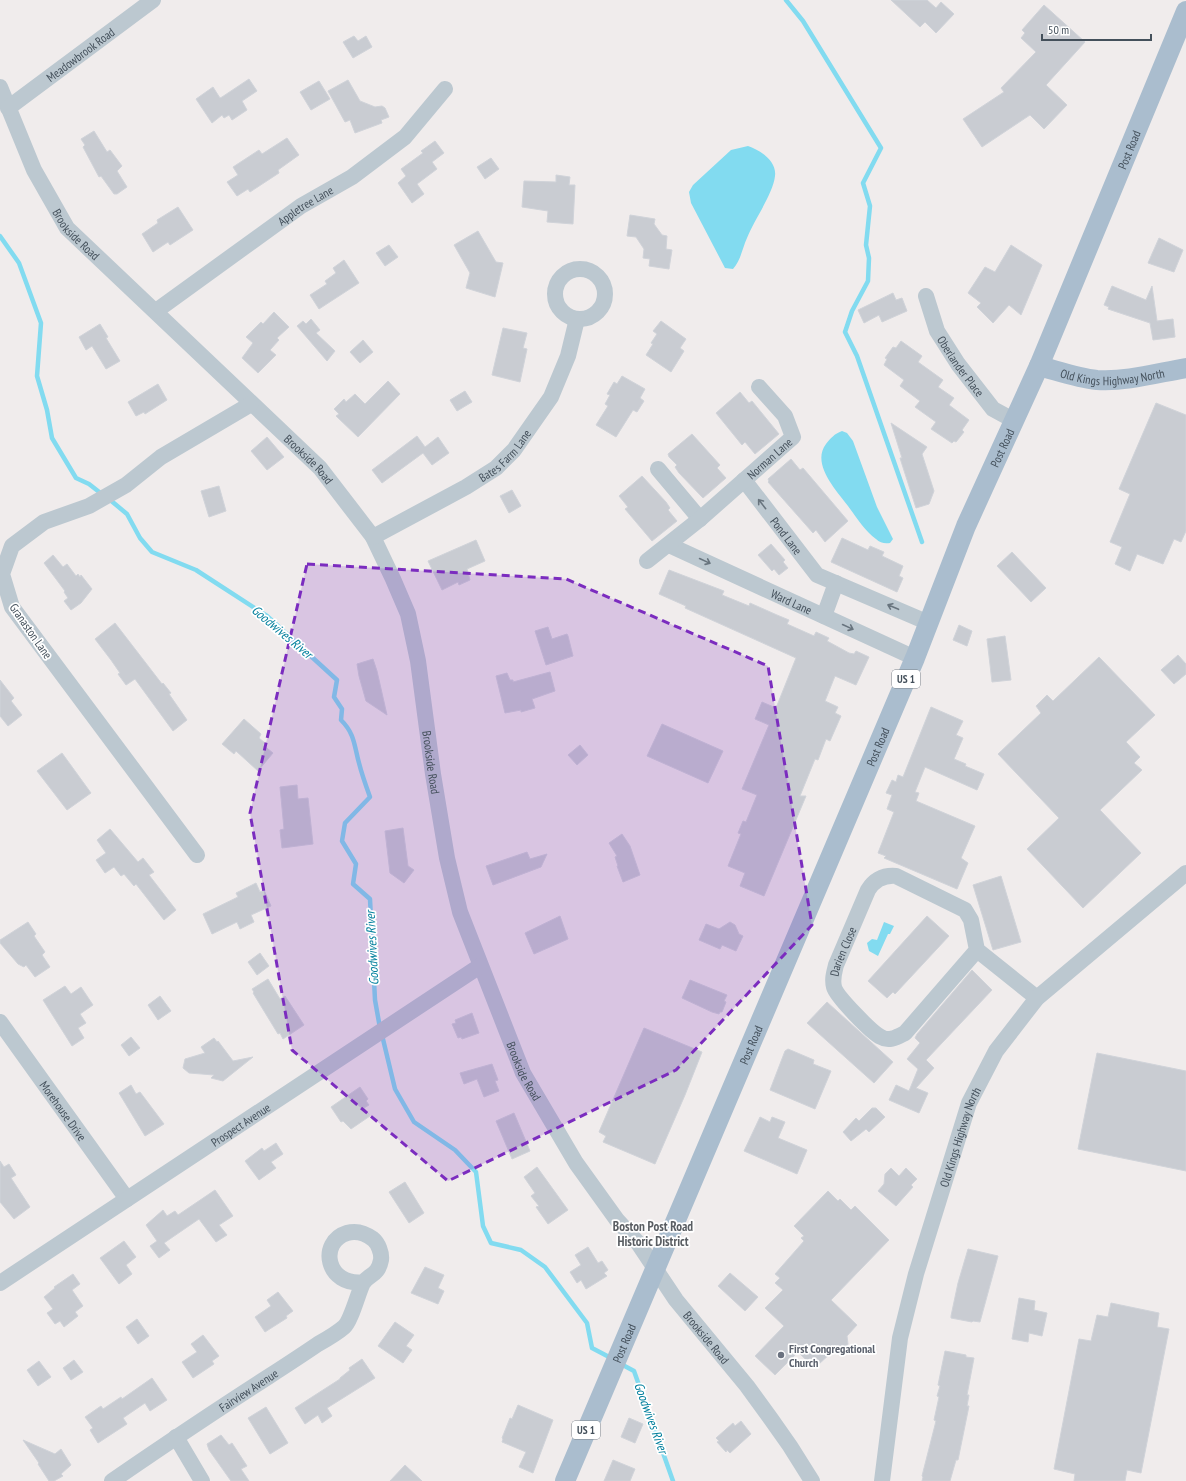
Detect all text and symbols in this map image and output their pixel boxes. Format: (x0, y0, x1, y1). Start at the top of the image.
scale bar (1042, 16, 1151, 42)
text: 50 m (1048, 22, 1069, 37)
street label: Meadowbrook Road (43, 24, 117, 84)
street label: Post Road (1114, 128, 1143, 171)
street label: Appletree Lane (274, 182, 335, 228)
street label: Brookside Road (50, 206, 103, 263)
street label: Oberlander Place (934, 333, 988, 399)
street label: Old Kings Highway North (1059, 365, 1166, 388)
street label: Bates Farm Lane (476, 426, 534, 485)
street label: Post Road (986, 426, 1017, 469)
street label: Brookside Road (281, 431, 337, 487)
street label: Norman Lane (744, 434, 795, 482)
one-way arrow (758, 498, 767, 509)
street label: Pond Lane (768, 514, 806, 557)
one-way arrow (698, 558, 710, 565)
street label: Ward Lane (769, 585, 815, 617)
street label: Granaston Lane (6, 600, 56, 662)
water label: Goodwives River (248, 602, 318, 664)
one-way arrow (887, 603, 899, 610)
one-way arrow (842, 624, 854, 631)
road number: US 1 (892, 670, 920, 688)
street label: Post Road (862, 725, 892, 768)
street label: Brookside Road (420, 730, 444, 795)
water label: Goodwives River (361, 908, 382, 986)
street label: Darien Close (826, 924, 859, 978)
street label: Post Road (736, 1023, 765, 1066)
street label: Brookside Road (504, 1039, 545, 1103)
street label: Morehouse Drive (37, 1078, 90, 1143)
street label: Old Kings Highway North (936, 1084, 984, 1189)
street label: Prospect Avenue (208, 1099, 273, 1149)
district label: Boston Post Road Historic District (613, 1218, 693, 1250)
street label: Brookside Road (681, 1308, 733, 1367)
street label: Post Road (609, 1321, 639, 1365)
place label: First Congregational Church (789, 1341, 875, 1370)
marker: First Congregational Church (776, 1350, 786, 1360)
street label: Fairview Avenue (216, 1365, 281, 1414)
water label: Goodwives River (630, 1380, 673, 1458)
road number: US 1 (572, 1421, 600, 1439)

